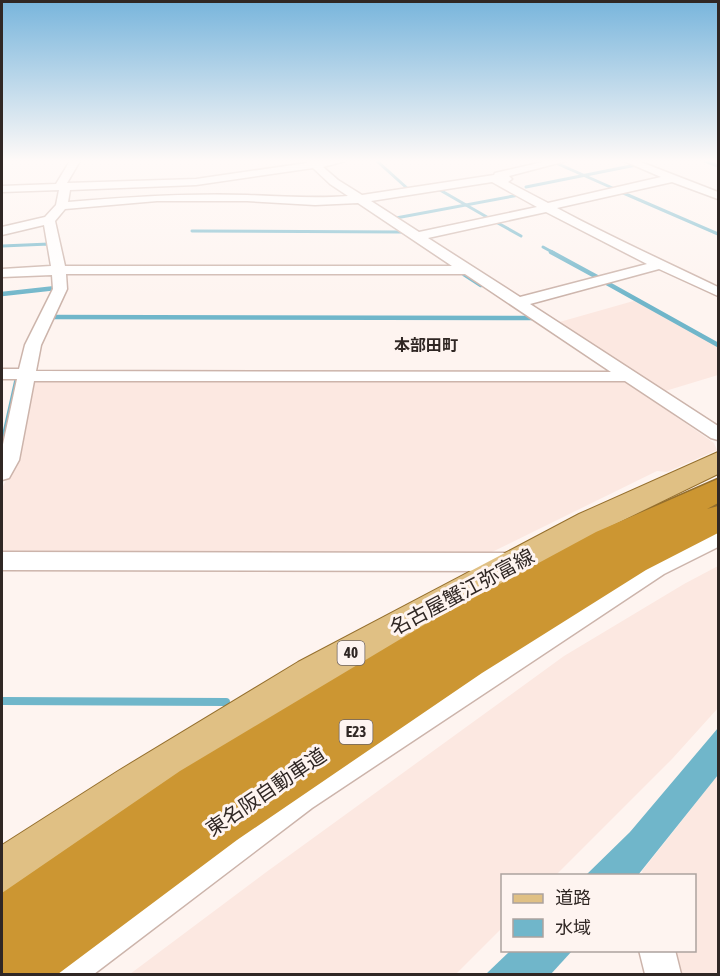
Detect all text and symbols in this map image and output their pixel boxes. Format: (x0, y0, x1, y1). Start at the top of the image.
district label: 本部田町 (394, 336, 458, 354)
street label: 名古屋蟹江弥富線 (386, 544, 538, 639)
road number: 40 (338, 641, 364, 665)
road number: E23 (340, 720, 372, 744)
street label: 東名阪自動車道 (201, 743, 330, 840)
legend (501, 874, 696, 952)
text: 道路 (555, 887, 591, 908)
text: 水域 (555, 917, 591, 938)

